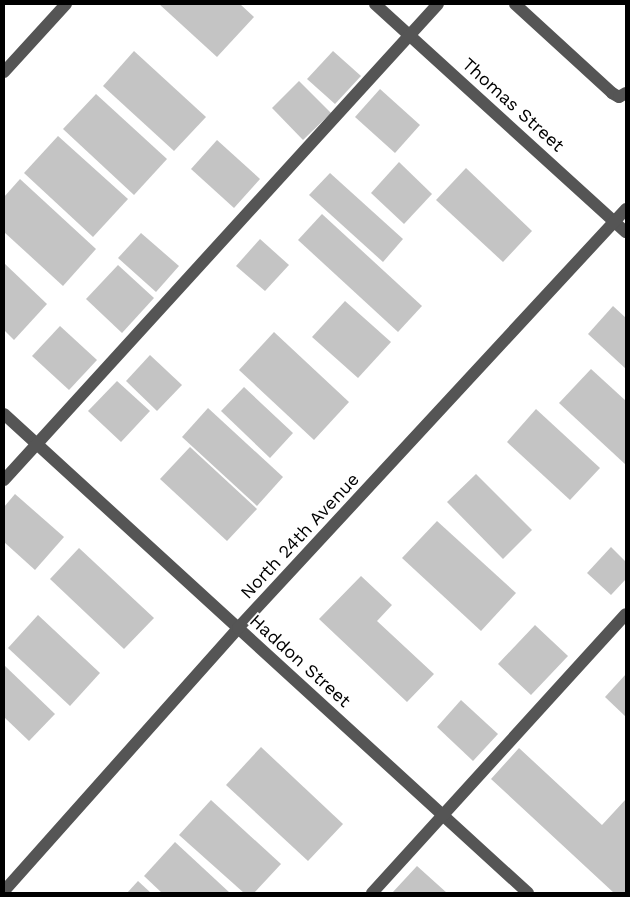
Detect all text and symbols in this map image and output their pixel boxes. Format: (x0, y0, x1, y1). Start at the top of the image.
street label: Thomas Street (458, 54, 568, 156)
street label: North 24th Avenue (236, 468, 364, 604)
street label: Haddon Street (245, 610, 355, 712)

